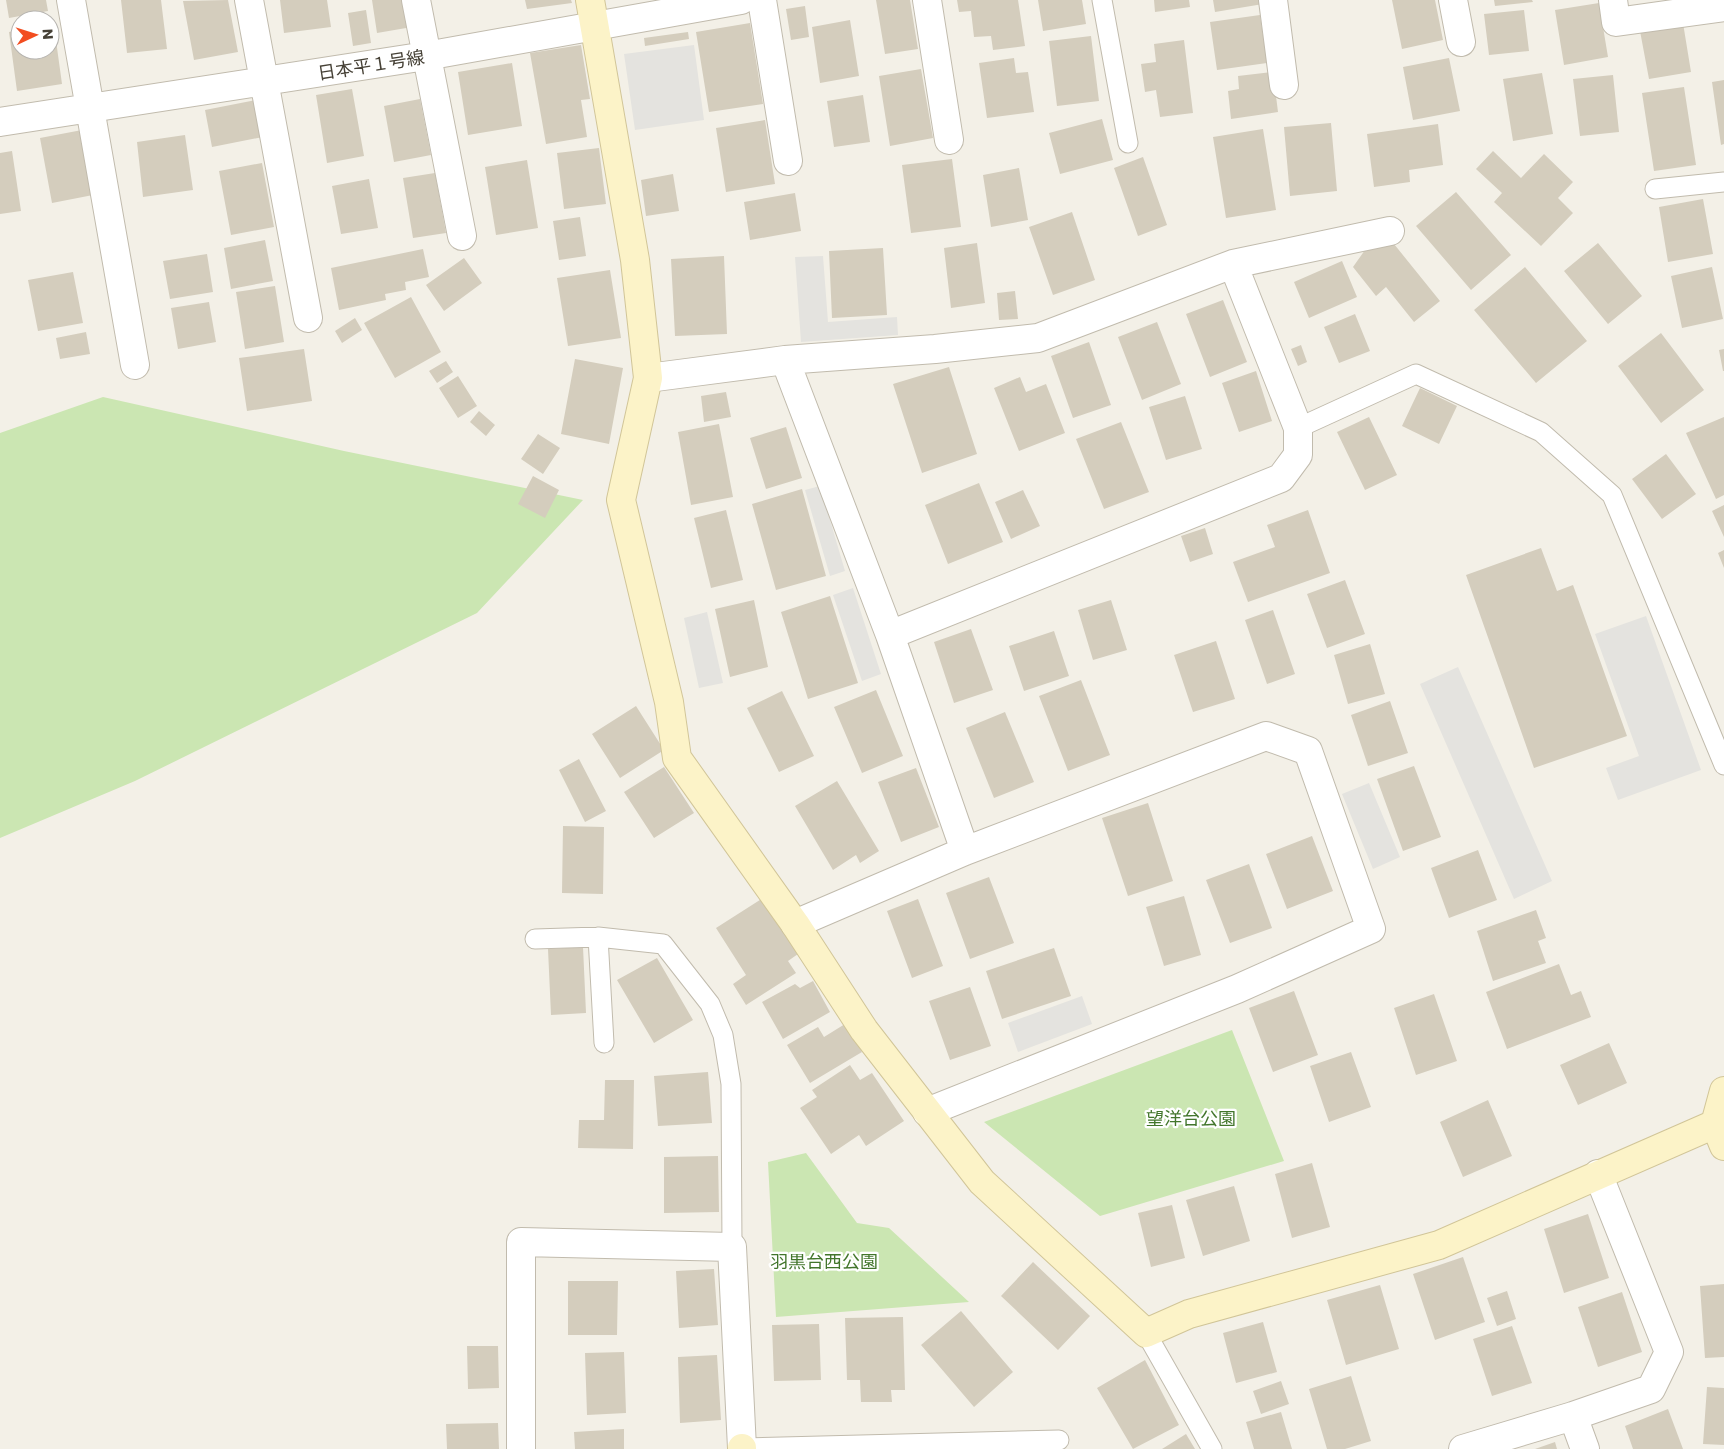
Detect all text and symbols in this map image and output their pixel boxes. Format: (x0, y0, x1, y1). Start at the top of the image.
north arrow (10, 10, 60, 60)
text: N (38, 28, 58, 40)
street label: 日本平１号線 (316, 44, 426, 86)
park label: 望洋台公園 (1146, 1106, 1236, 1131)
park label: 羽黒台西公園 (770, 1249, 878, 1274)

